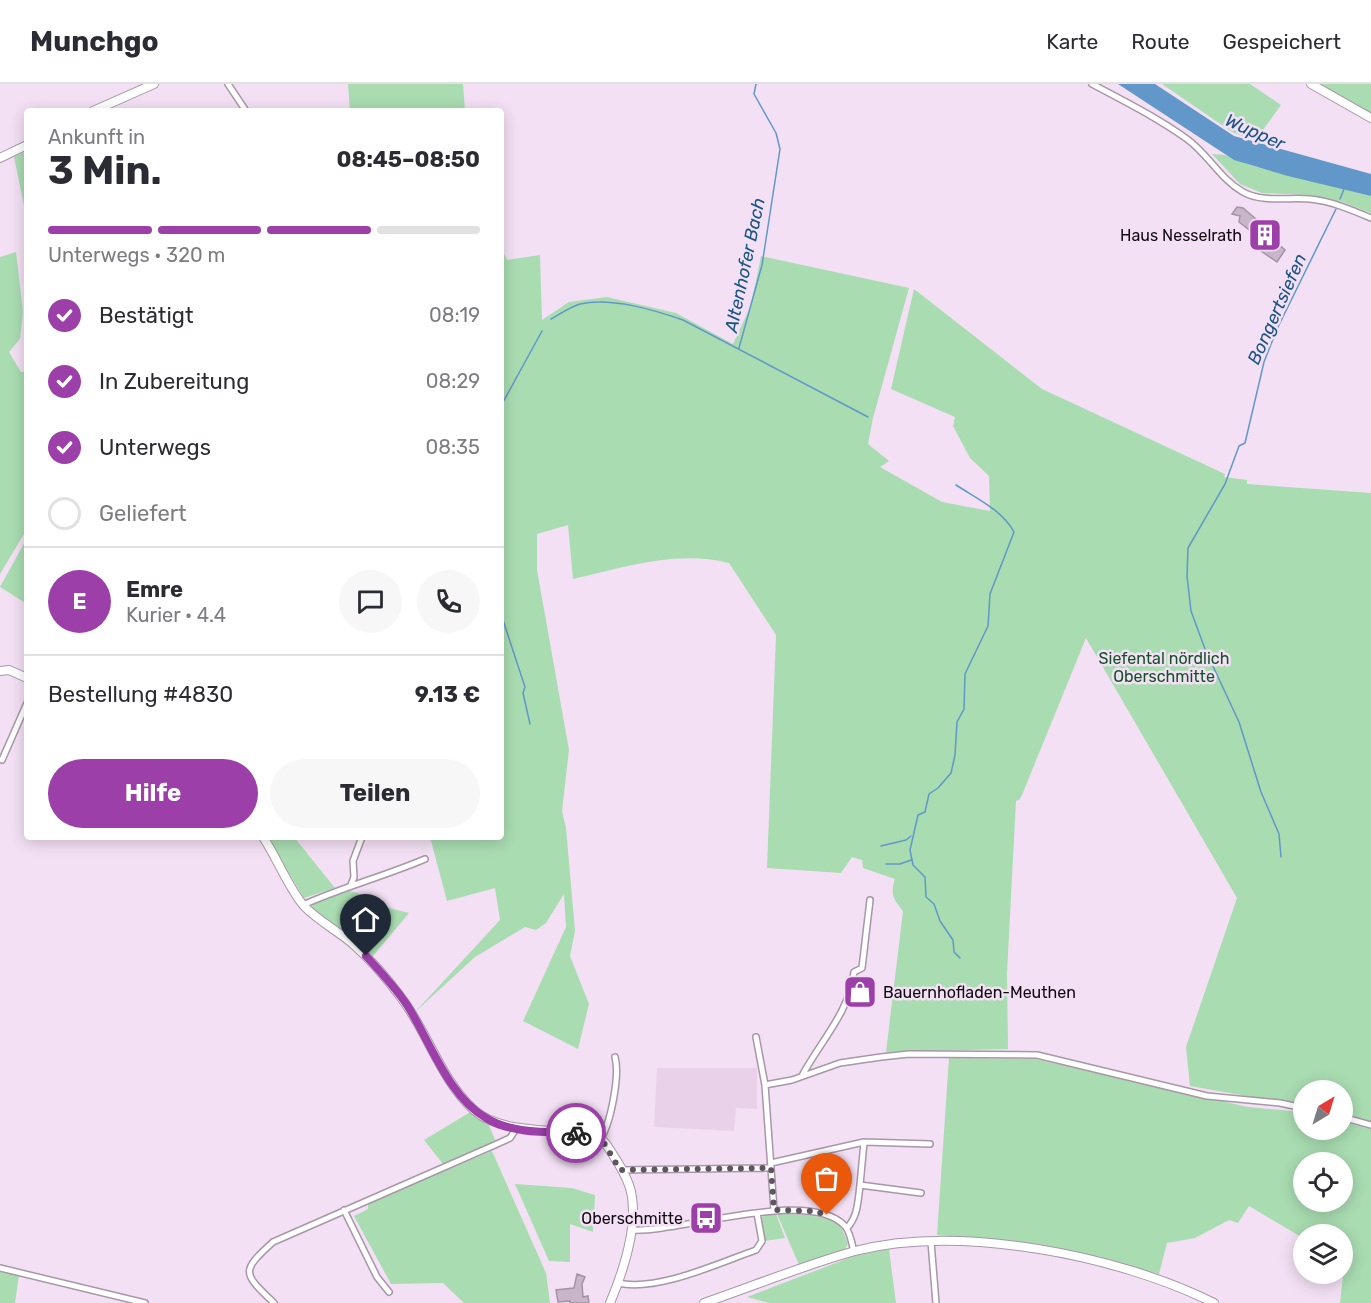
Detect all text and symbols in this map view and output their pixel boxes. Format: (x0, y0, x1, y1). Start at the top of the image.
text: Munchgo (30, 25, 159, 58)
text: Karte (1046, 29, 1098, 54)
text: Route (1131, 29, 1190, 54)
text: Gespeichert (1223, 29, 1341, 54)
water label: Wupper (1222, 109, 1289, 155)
text: Ankunft in (48, 125, 145, 149)
text: 08:45–08:50 (337, 146, 480, 173)
text: 3 Min. (48, 148, 162, 194)
water label: Altenhofer Bach (720, 196, 770, 335)
building icon: Haus Nesselrath (1247, 217, 1283, 253)
place label: Haus Nesselrath (1120, 226, 1242, 245)
text: Unterwegs · 320 m (48, 243, 225, 267)
water label: Bongertsiefen (1243, 250, 1311, 368)
icon: check (48, 299, 81, 332)
text: Bestätigt (99, 302, 194, 329)
text: 08:19 (429, 303, 480, 327)
icon: check (48, 365, 81, 398)
text: In Zubereitung (99, 368, 249, 395)
text: 08:29 (426, 369, 480, 393)
icon: check (48, 431, 81, 464)
text: Unterwegs (99, 434, 211, 461)
text: 08:35 (426, 435, 480, 459)
text: Geliefert (99, 500, 187, 527)
button: chat (339, 570, 402, 633)
button: phone (417, 570, 480, 633)
text: Emre (126, 576, 183, 603)
text: E (72, 588, 87, 615)
text: Kurier · 4.4 (126, 603, 226, 627)
park label: Siefental nördlich Oberschmitte (1099, 649, 1229, 686)
text: Bestellung #4830 (48, 681, 233, 708)
text: 9.13 € (415, 681, 480, 708)
button: Hilfe (48, 759, 258, 828)
button: Teilen (270, 759, 480, 828)
pin (340, 894, 391, 956)
icon: home (349, 903, 382, 936)
shop icon: Bauernhofladen-Meuthen (842, 974, 878, 1010)
place label: Bauernhofladen-Meuthen (883, 983, 1076, 1002)
north arrow (1293, 1080, 1353, 1140)
map controls (1293, 1080, 1353, 1284)
courier (546, 1103, 606, 1163)
icon: bike (560, 1117, 593, 1150)
button: locate (1293, 1152, 1353, 1212)
pin (801, 1153, 852, 1215)
icon: bag (810, 1162, 843, 1195)
bus stop icon: Oberschmitte (688, 1200, 724, 1236)
place label: Oberschmitte (581, 1209, 683, 1228)
button: layers (1293, 1224, 1353, 1284)

